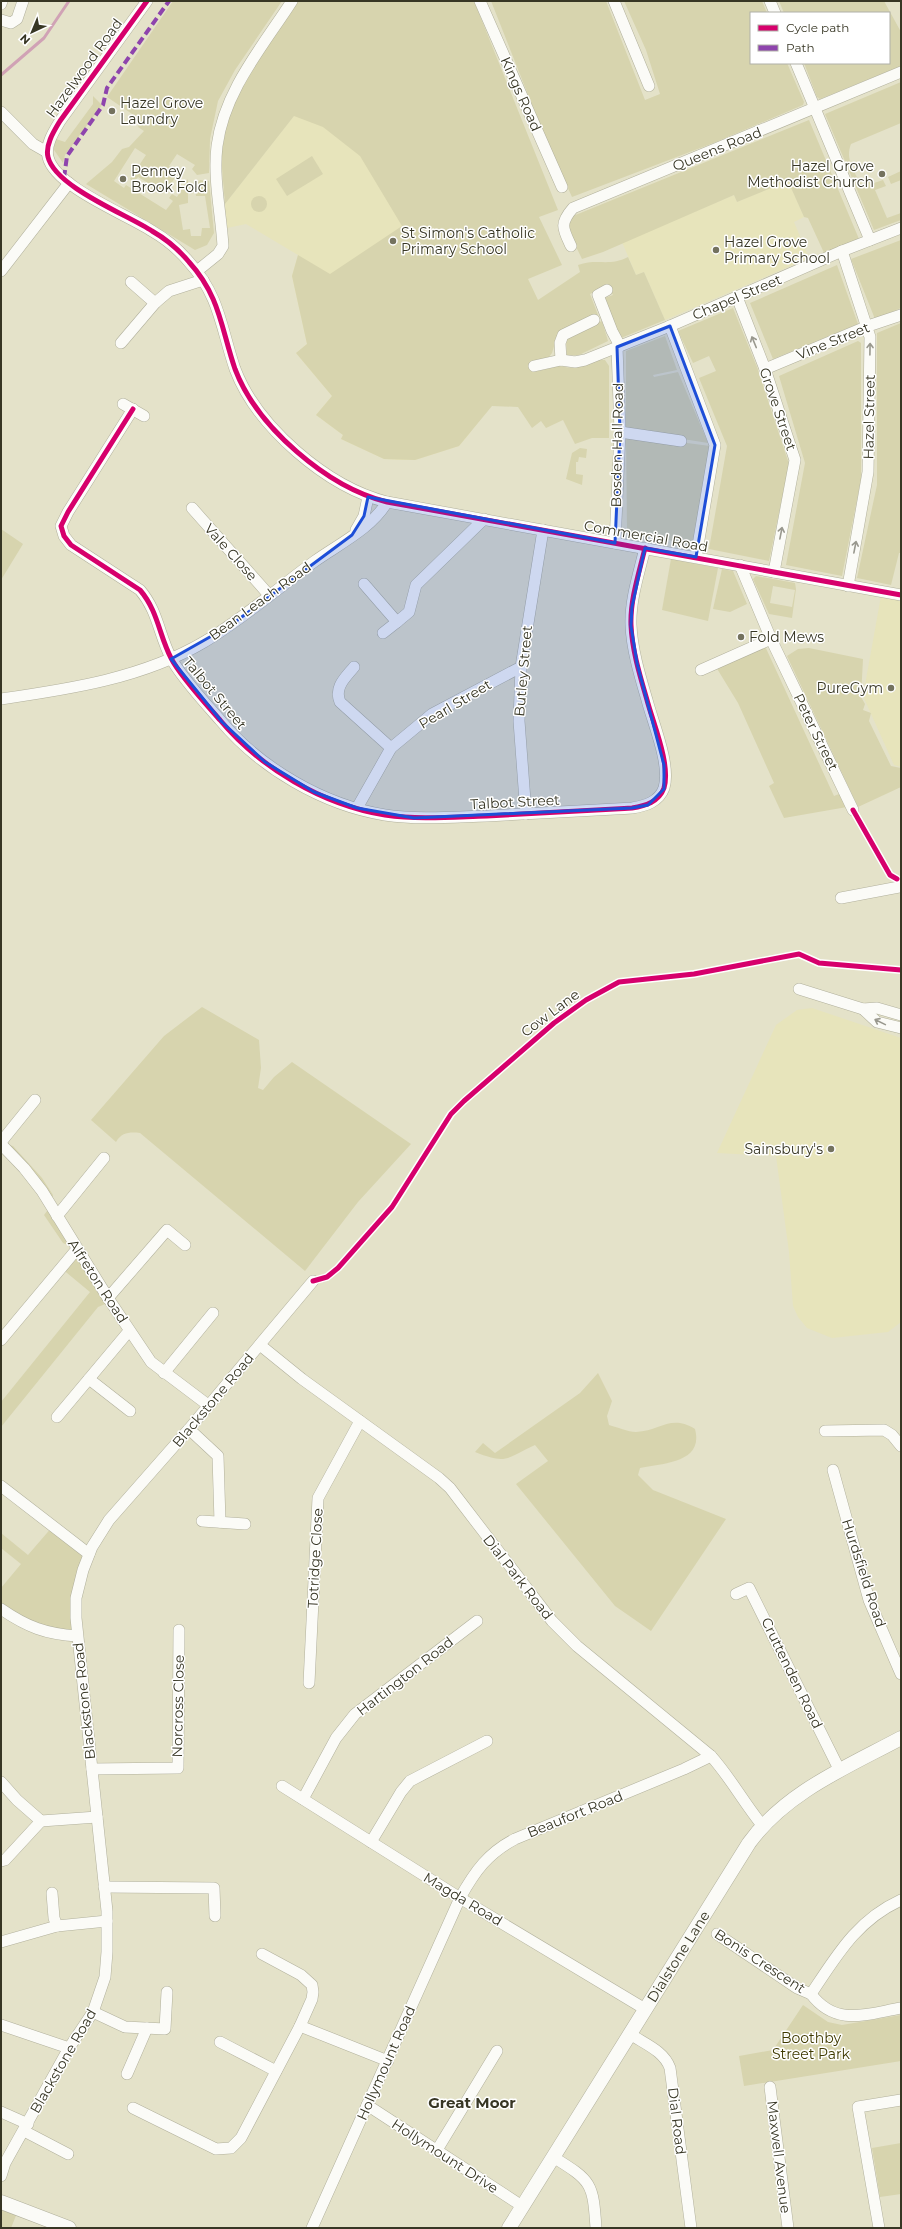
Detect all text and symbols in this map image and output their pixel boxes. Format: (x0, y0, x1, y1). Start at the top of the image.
north arrow (12, 12, 52, 52)
legend (750, 12, 890, 64)
street label: Hazelwood Road (42, 15, 126, 121)
text: Cycle path (786, 20, 849, 35)
text: N (17, 31, 33, 47)
text: Path (786, 40, 815, 55)
street label: Kings Road (497, 54, 545, 134)
place label: Hazel Grove Laundry (120, 94, 203, 128)
marker: Hazel Grove Laundry (107, 106, 117, 116)
street label: Queens Road (670, 123, 764, 175)
place label: Hazel Grove Methodist Church (747, 157, 874, 191)
place label: Penney Brook Fold (131, 162, 207, 196)
marker: Hazel Grove Methodist Church (877, 169, 887, 179)
marker: Penney Brook Fold (118, 174, 128, 184)
place label: St Simon's Catholic Primary School (401, 224, 535, 258)
place label: Hazel Grove Primary School (724, 233, 830, 267)
marker: St Simon's Catholic Primary School (388, 236, 398, 246)
marker: Hazel Grove Primary School (711, 245, 721, 255)
street label: Chapel Street (690, 270, 785, 324)
street label: Vine Street (794, 318, 872, 364)
one-way arrow (750, 336, 758, 348)
one-way arrow (866, 343, 874, 356)
street label: Grove Street (755, 365, 801, 453)
street label: Hazel Street (859, 374, 879, 460)
street label: Bosden Hall Road (607, 383, 627, 507)
street label: Commercial Road (582, 516, 710, 556)
street label: Vale Close (201, 520, 261, 584)
one-way arrow (777, 527, 785, 540)
one-way arrow (852, 541, 860, 554)
street label: Bean Leach Road (205, 558, 315, 644)
street label: Butley Street (510, 624, 536, 717)
place label: Fold Mews (749, 628, 824, 646)
marker: Fold Mews (736, 632, 746, 642)
street label: Talbot Street (179, 653, 251, 733)
street label: Pearl Street (415, 675, 495, 733)
place label: PureGym (816, 679, 883, 697)
marker: PureGym (886, 683, 896, 693)
street label: Peter Street (790, 690, 843, 774)
street label: Talbot Street (470, 791, 561, 813)
street label: Cow Lane (517, 985, 583, 1041)
one-way arrow (875, 1018, 887, 1025)
place label: Sainsbury's (744, 1140, 823, 1158)
marker: Sainsbury's (826, 1144, 836, 1154)
street label: Alfreton Road (64, 1236, 132, 1326)
street label: Blackstone Road (168, 1349, 258, 1451)
street label: Totridge Close (303, 1508, 327, 1608)
street label: Hurdsfield Road (838, 1516, 890, 1630)
street label: Dial Park Road (479, 1531, 557, 1623)
street label: Cruttenden Road (757, 1614, 827, 1732)
street label: Hartington Road (353, 1633, 457, 1719)
street label: Blackstone Road (69, 1642, 99, 1760)
street label: Norcross Close (168, 1654, 188, 1758)
street label: Beaufort Road (525, 1787, 625, 1841)
street label: Magda Road (420, 1868, 506, 1930)
street label: Dialstone Lane (643, 1907, 714, 2006)
street label: Bonis Crescent (711, 1925, 809, 1997)
street label: Hollymount Road (353, 2003, 419, 2123)
street label: Blackstone Road (26, 2006, 100, 2116)
park label: Boothby Street Park (772, 2029, 851, 2063)
street label: Dial Road (664, 2086, 690, 2156)
district label: Great Moor (428, 2093, 516, 2112)
street label: Maxwell Avenue (763, 2100, 795, 2214)
street label: Hollymount Drive (388, 2115, 502, 2197)

